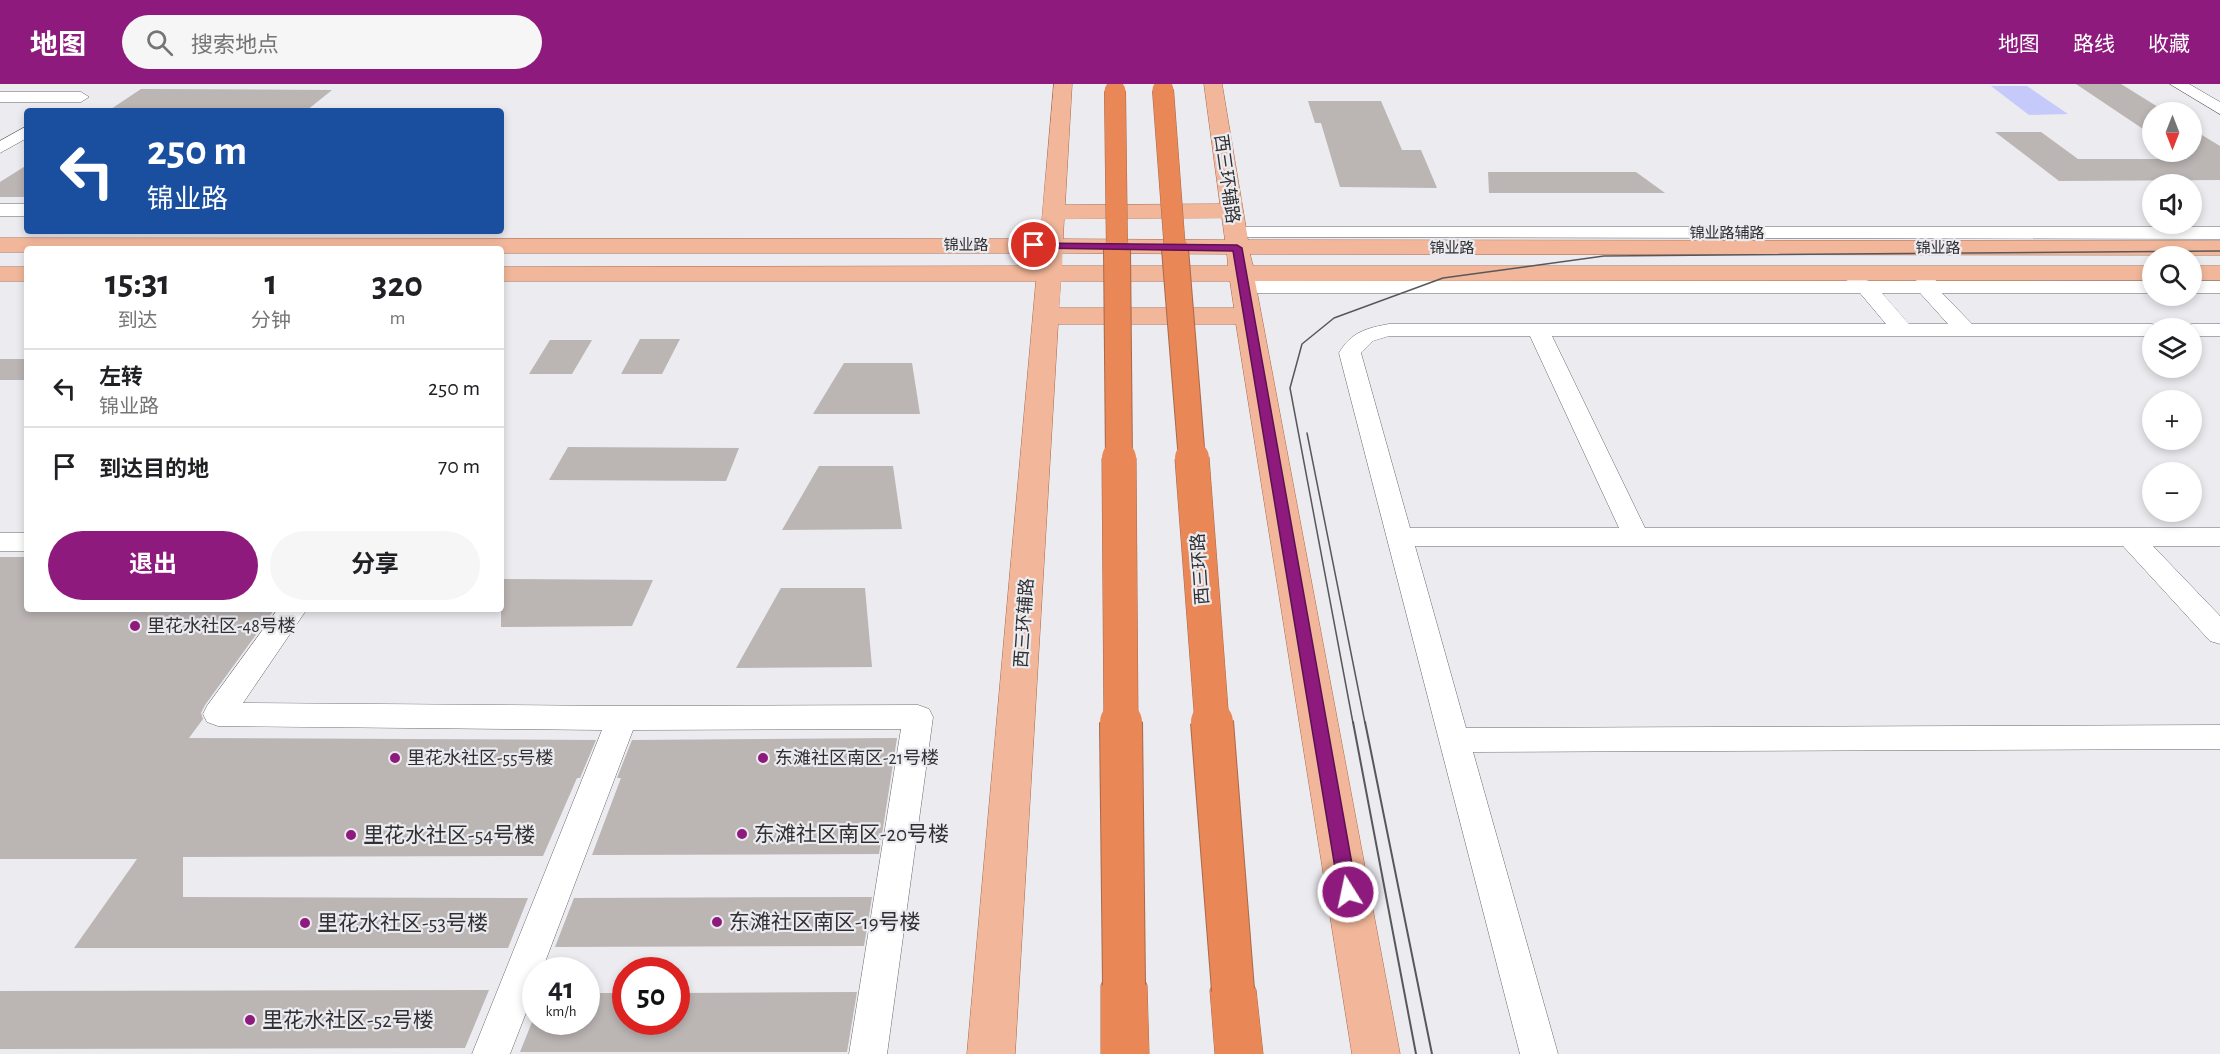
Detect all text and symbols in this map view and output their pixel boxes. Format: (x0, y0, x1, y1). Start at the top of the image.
search box (122, 15, 542, 69)
icon: search (143, 26, 176, 59)
text: 地图 (30, 32, 86, 60)
text: 搜索地点 (191, 34, 279, 56)
text: 地图 (1998, 34, 2040, 55)
text: 路线 (2073, 34, 2115, 55)
text: 收藏 (2148, 34, 2190, 55)
north arrow (2142, 102, 2202, 162)
map controls (2142, 102, 2202, 522)
text: 250 m (147, 130, 247, 172)
icon: left (48, 132, 126, 210)
street label: 西三环辅路 (1211, 133, 1243, 225)
button: sound (2142, 174, 2202, 234)
text: 锦业路 (147, 186, 228, 213)
pin (1008, 219, 1059, 270)
street label: 锦业路辅路 (1689, 225, 1765, 241)
icon: arrive (1017, 228, 1050, 261)
street label: 锦业路 (943, 237, 989, 253)
street label: 锦业路 (1429, 240, 1475, 256)
street label: 锦业路 (1915, 240, 1961, 256)
button: search (2142, 246, 2202, 306)
text: 15:31 (105, 265, 170, 301)
text: 1 (265, 265, 277, 301)
text: 320 (372, 267, 423, 303)
text: m (389, 308, 405, 328)
text: 到达 (117, 311, 157, 331)
text: 分钟 (251, 311, 291, 331)
button: layers (2142, 318, 2202, 378)
text: 左转 (99, 366, 143, 388)
icon: left (48, 372, 81, 405)
text: 250 m (428, 377, 480, 399)
button: + (2142, 390, 2202, 450)
text: 锦业路 (99, 397, 159, 417)
icon: arrive (48, 450, 81, 483)
text: 70 m (438, 455, 480, 477)
text: 到达目的地 (99, 458, 209, 480)
button: − (2142, 462, 2202, 522)
button: 退出 (48, 531, 258, 600)
button: 分享 (270, 531, 480, 600)
street label: 西三环路 (1188, 532, 1212, 606)
street label: 西三环辅路 (1011, 577, 1037, 669)
place label: 里花水社区-48号楼 (147, 616, 296, 636)
marker: 里花水社区-48号楼 (128, 619, 142, 633)
place label: 里花水社区-55号楼 (407, 748, 554, 768)
place label: 东滩社区南区-21号楼 (775, 748, 939, 768)
marker: 里花水社区-55号楼 (388, 751, 402, 765)
marker: 东滩社区南区-21号楼 (756, 751, 770, 765)
place label: 东滩社区南区-20号楼 (754, 823, 949, 845)
place label: 里花水社区-54号楼 (363, 824, 535, 846)
marker: 东滩社区南区-20号楼 (735, 827, 749, 841)
marker: 里花水社区-54号楼 (344, 828, 358, 842)
position arrow (1316, 860, 1380, 924)
place label: 东滩社区南区-19号楼 (729, 911, 921, 933)
place label: 里花水社区-53号楼 (317, 912, 488, 934)
marker: 东滩社区南区-19号楼 (710, 915, 724, 929)
marker: 里花水社区-53号楼 (298, 916, 312, 930)
speed limit sign: 50 (612, 957, 690, 1035)
text: 41 (548, 974, 574, 1004)
text: km/h (546, 1004, 576, 1019)
place label: 里花水社区-52号楼 (262, 1009, 434, 1031)
marker: 里花水社区-52号楼 (243, 1013, 257, 1027)

